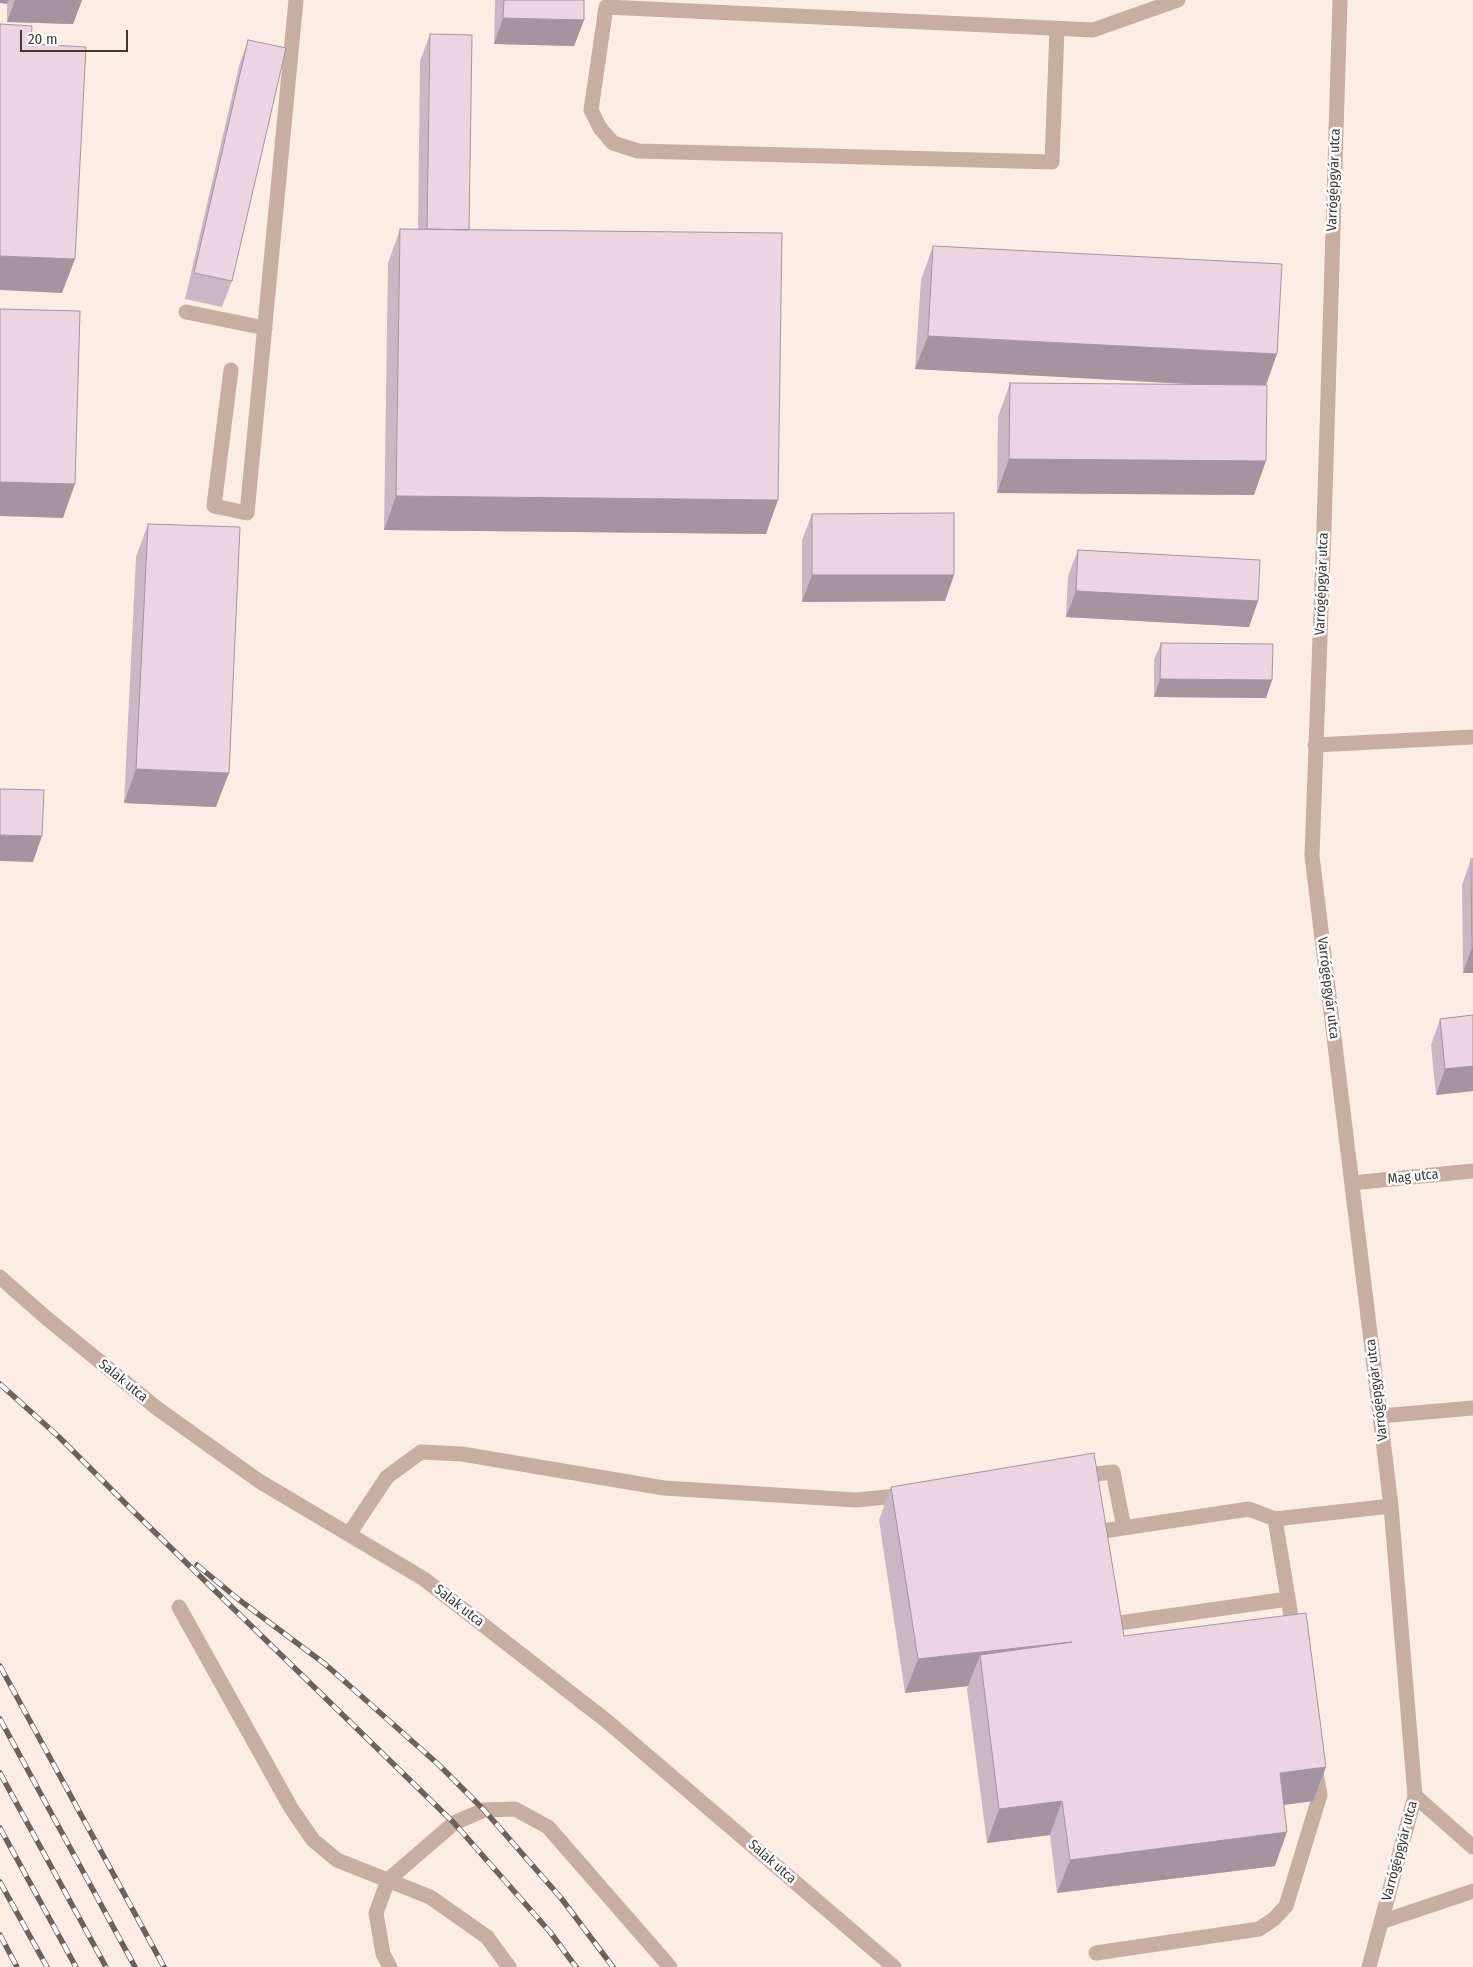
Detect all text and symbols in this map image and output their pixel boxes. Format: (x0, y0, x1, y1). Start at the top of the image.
scale bar (22, 20, 130, 52)
text: 20 m (28, 30, 58, 48)
street label: Varrógépgyár utca (1324, 128, 1344, 232)
street label: Varrógépgyár utca (1312, 532, 1332, 636)
street label: Varrógépgyár utca (1313, 936, 1343, 1040)
street label: Mag utca (1387, 1166, 1439, 1188)
street label: Varrógépgyár utca (1362, 1338, 1392, 1442)
street label: Salak utca (95, 1356, 151, 1406)
street label: Salak utca (431, 1581, 487, 1631)
street label: Varrógépgyár utca (1379, 1799, 1421, 1903)
street label: Salak utca (744, 1837, 800, 1887)

